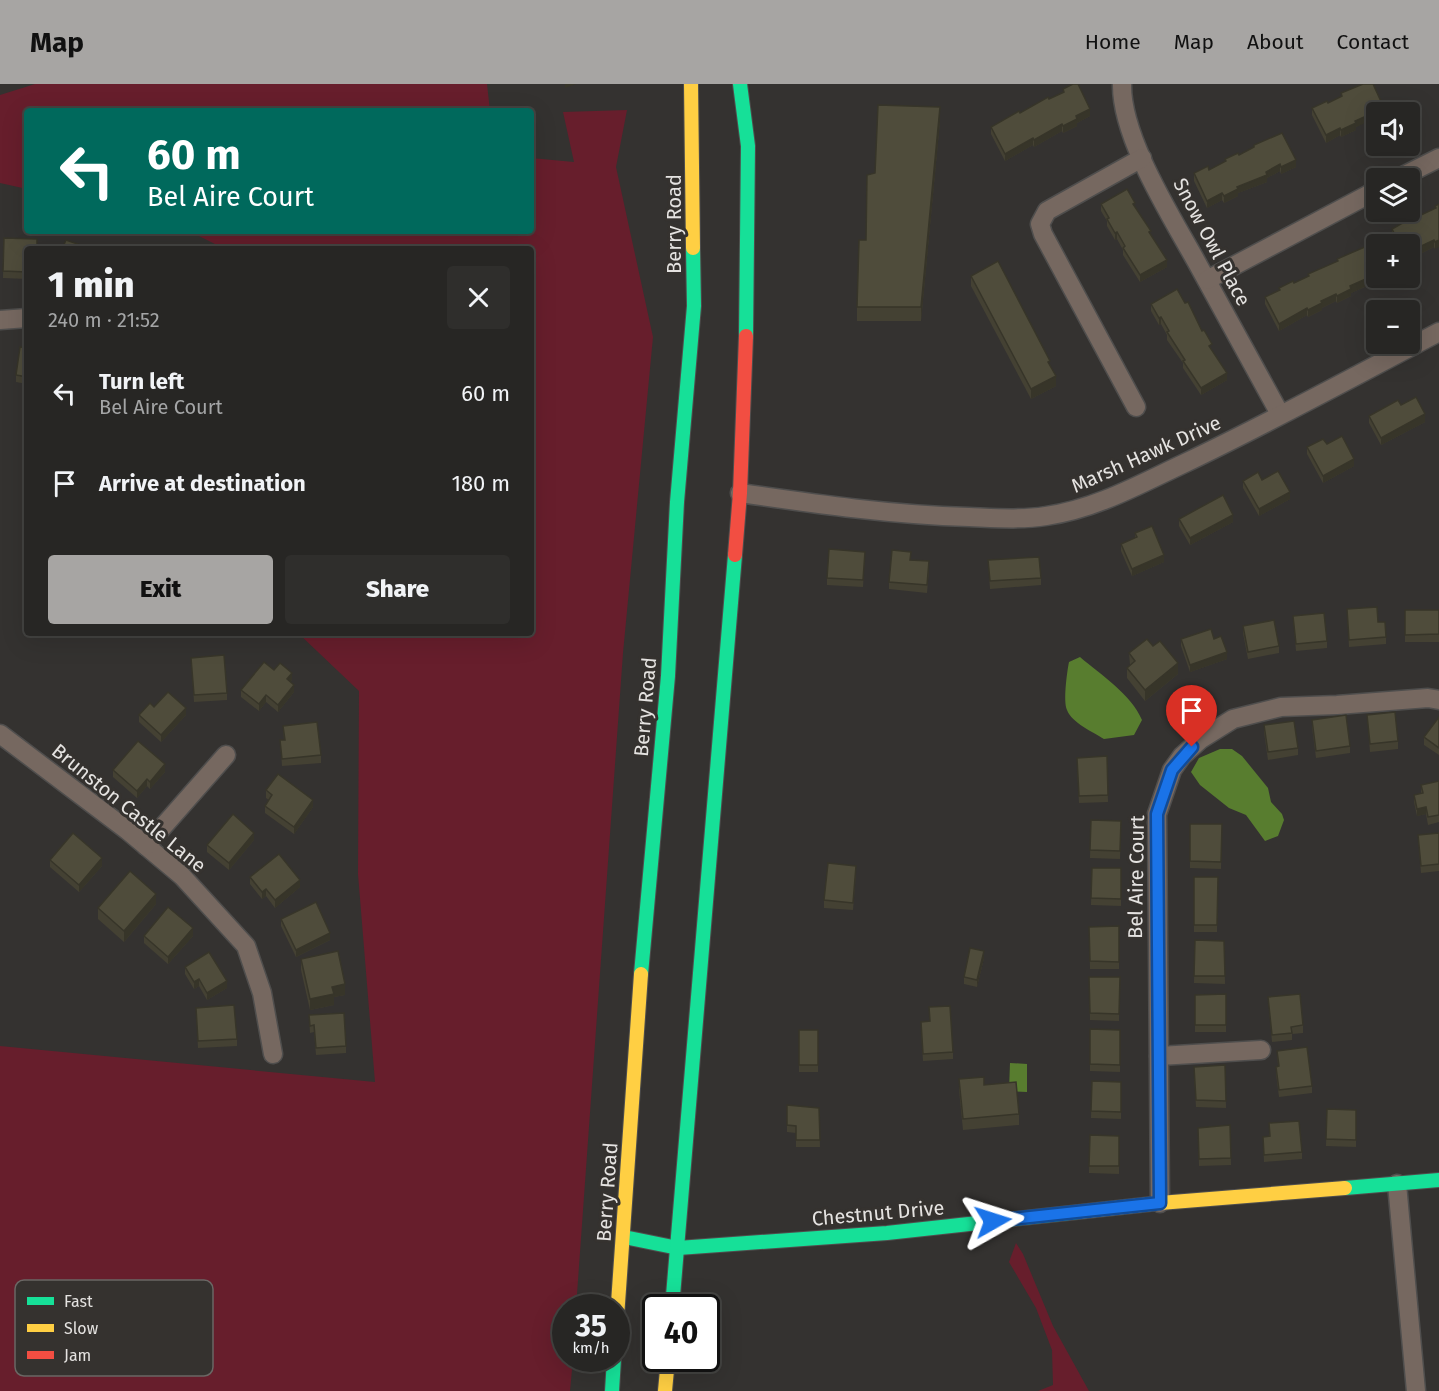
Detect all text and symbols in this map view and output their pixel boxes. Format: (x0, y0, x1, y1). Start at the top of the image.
text: Map (30, 26, 84, 59)
text: Home (1085, 29, 1141, 55)
text: Map (1174, 29, 1214, 55)
text: About (1247, 29, 1304, 55)
text: Contact (1337, 29, 1409, 55)
map controls (1366, 102, 1420, 354)
button: sound (1366, 102, 1420, 156)
text: 60 m (147, 130, 241, 180)
icon: left (48, 132, 126, 210)
button: layers (1366, 168, 1420, 222)
street label: Berry Road (662, 174, 686, 274)
street label: Snow Owl Place (1168, 174, 1256, 310)
text: Bel Aire Court (147, 181, 314, 213)
button: + (1366, 234, 1420, 288)
text: 1 min (48, 263, 134, 307)
button: close (447, 266, 510, 329)
button: − (1366, 300, 1420, 354)
text: 240 m · 21:52 (48, 308, 160, 332)
text: Turn left (99, 368, 184, 395)
icon: left (48, 377, 81, 410)
text: 60 m (461, 380, 510, 407)
text: Bel Aire Court (99, 395, 223, 419)
street label: Marsh Hawk Drive (1067, 410, 1225, 498)
icon: arrive (48, 467, 81, 500)
text: Arrive at destination (99, 470, 306, 497)
text: 180 m (451, 470, 510, 497)
button: Exit (48, 555, 273, 624)
button: Share (285, 555, 510, 624)
street label: Berry Road (629, 656, 661, 758)
pin (1166, 685, 1217, 747)
icon: arrive (1175, 694, 1208, 727)
street label: Brunston Castle Lane (47, 738, 211, 878)
street label: Bel Aire Court (1123, 814, 1149, 939)
street label: Berry Road (592, 1141, 622, 1243)
position arrow (961, 1189, 1025, 1253)
street label: Chestnut Drive (811, 1195, 945, 1231)
legend (15, 1280, 213, 1376)
text: Fast (64, 1292, 93, 1311)
speed limit sign: 40 (642, 1294, 720, 1372)
text: 35 (575, 1308, 607, 1344)
text: Slow (64, 1319, 99, 1338)
text: km/h (572, 1339, 610, 1357)
text: Jam (64, 1346, 91, 1365)

